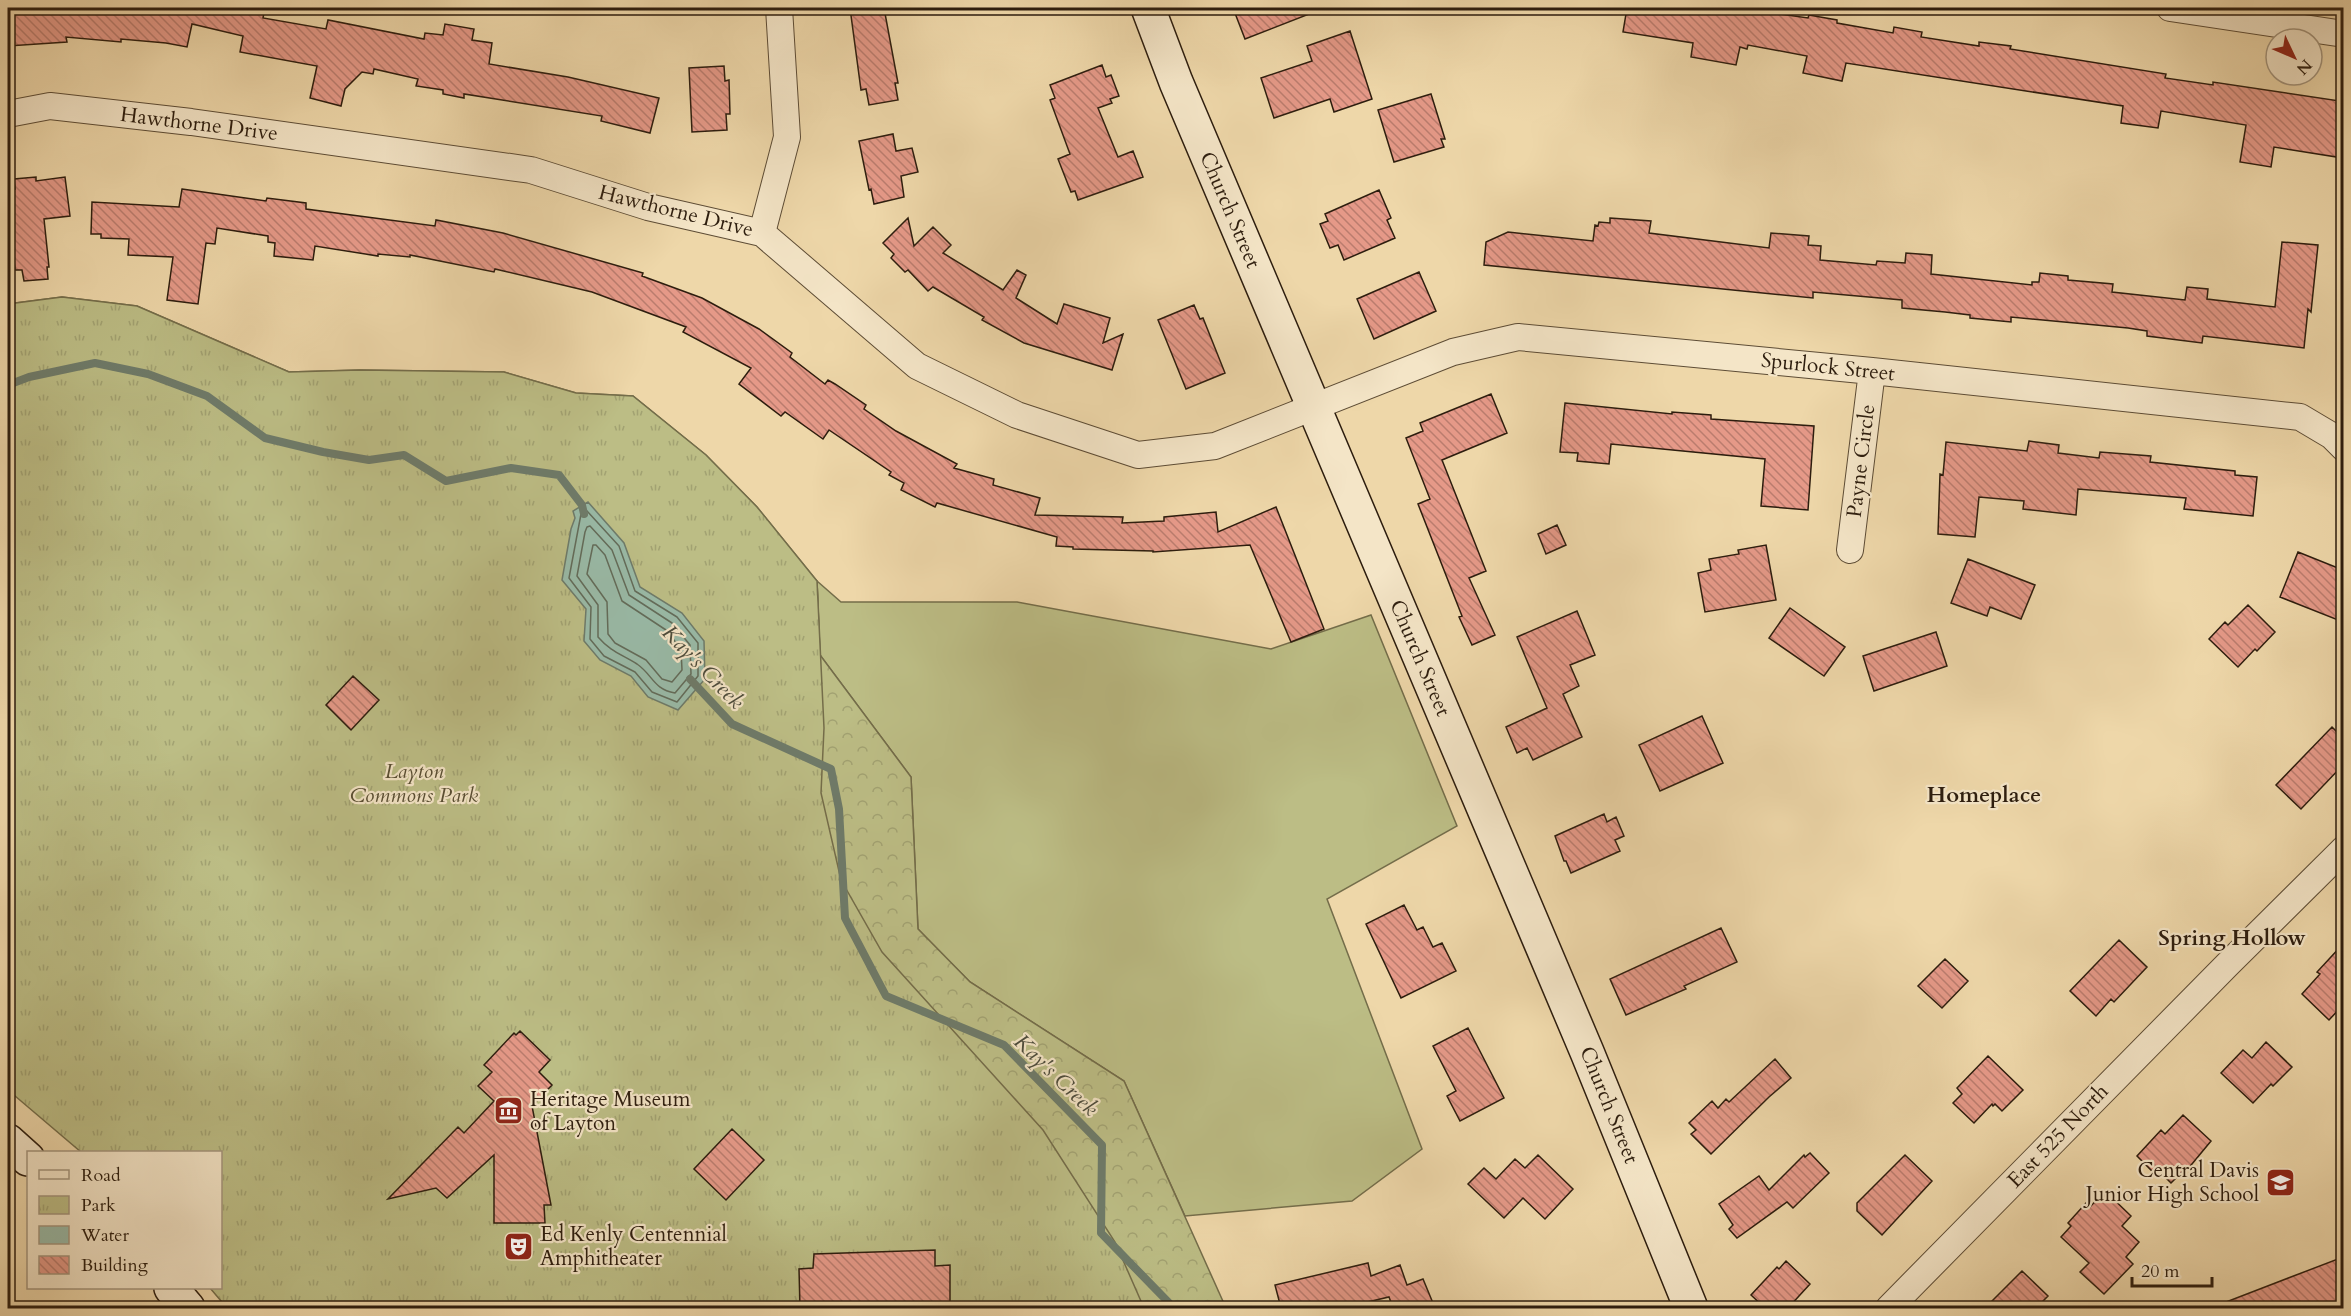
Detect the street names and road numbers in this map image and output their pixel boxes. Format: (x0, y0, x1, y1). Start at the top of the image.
street label: Hawthorne Drive (119, 100, 279, 148)
street label: Church Street (1192, 147, 1268, 273)
street label: Hawthorne Drive (596, 178, 756, 244)
street label: Spurlock Street (1760, 346, 1897, 388)
street label: Payne Circle (1840, 403, 1882, 519)
street label: Church Street (1382, 595, 1458, 721)
street label: Church Street (1572, 1042, 1646, 1168)
street label: East 525 North (2001, 1077, 2115, 1194)

